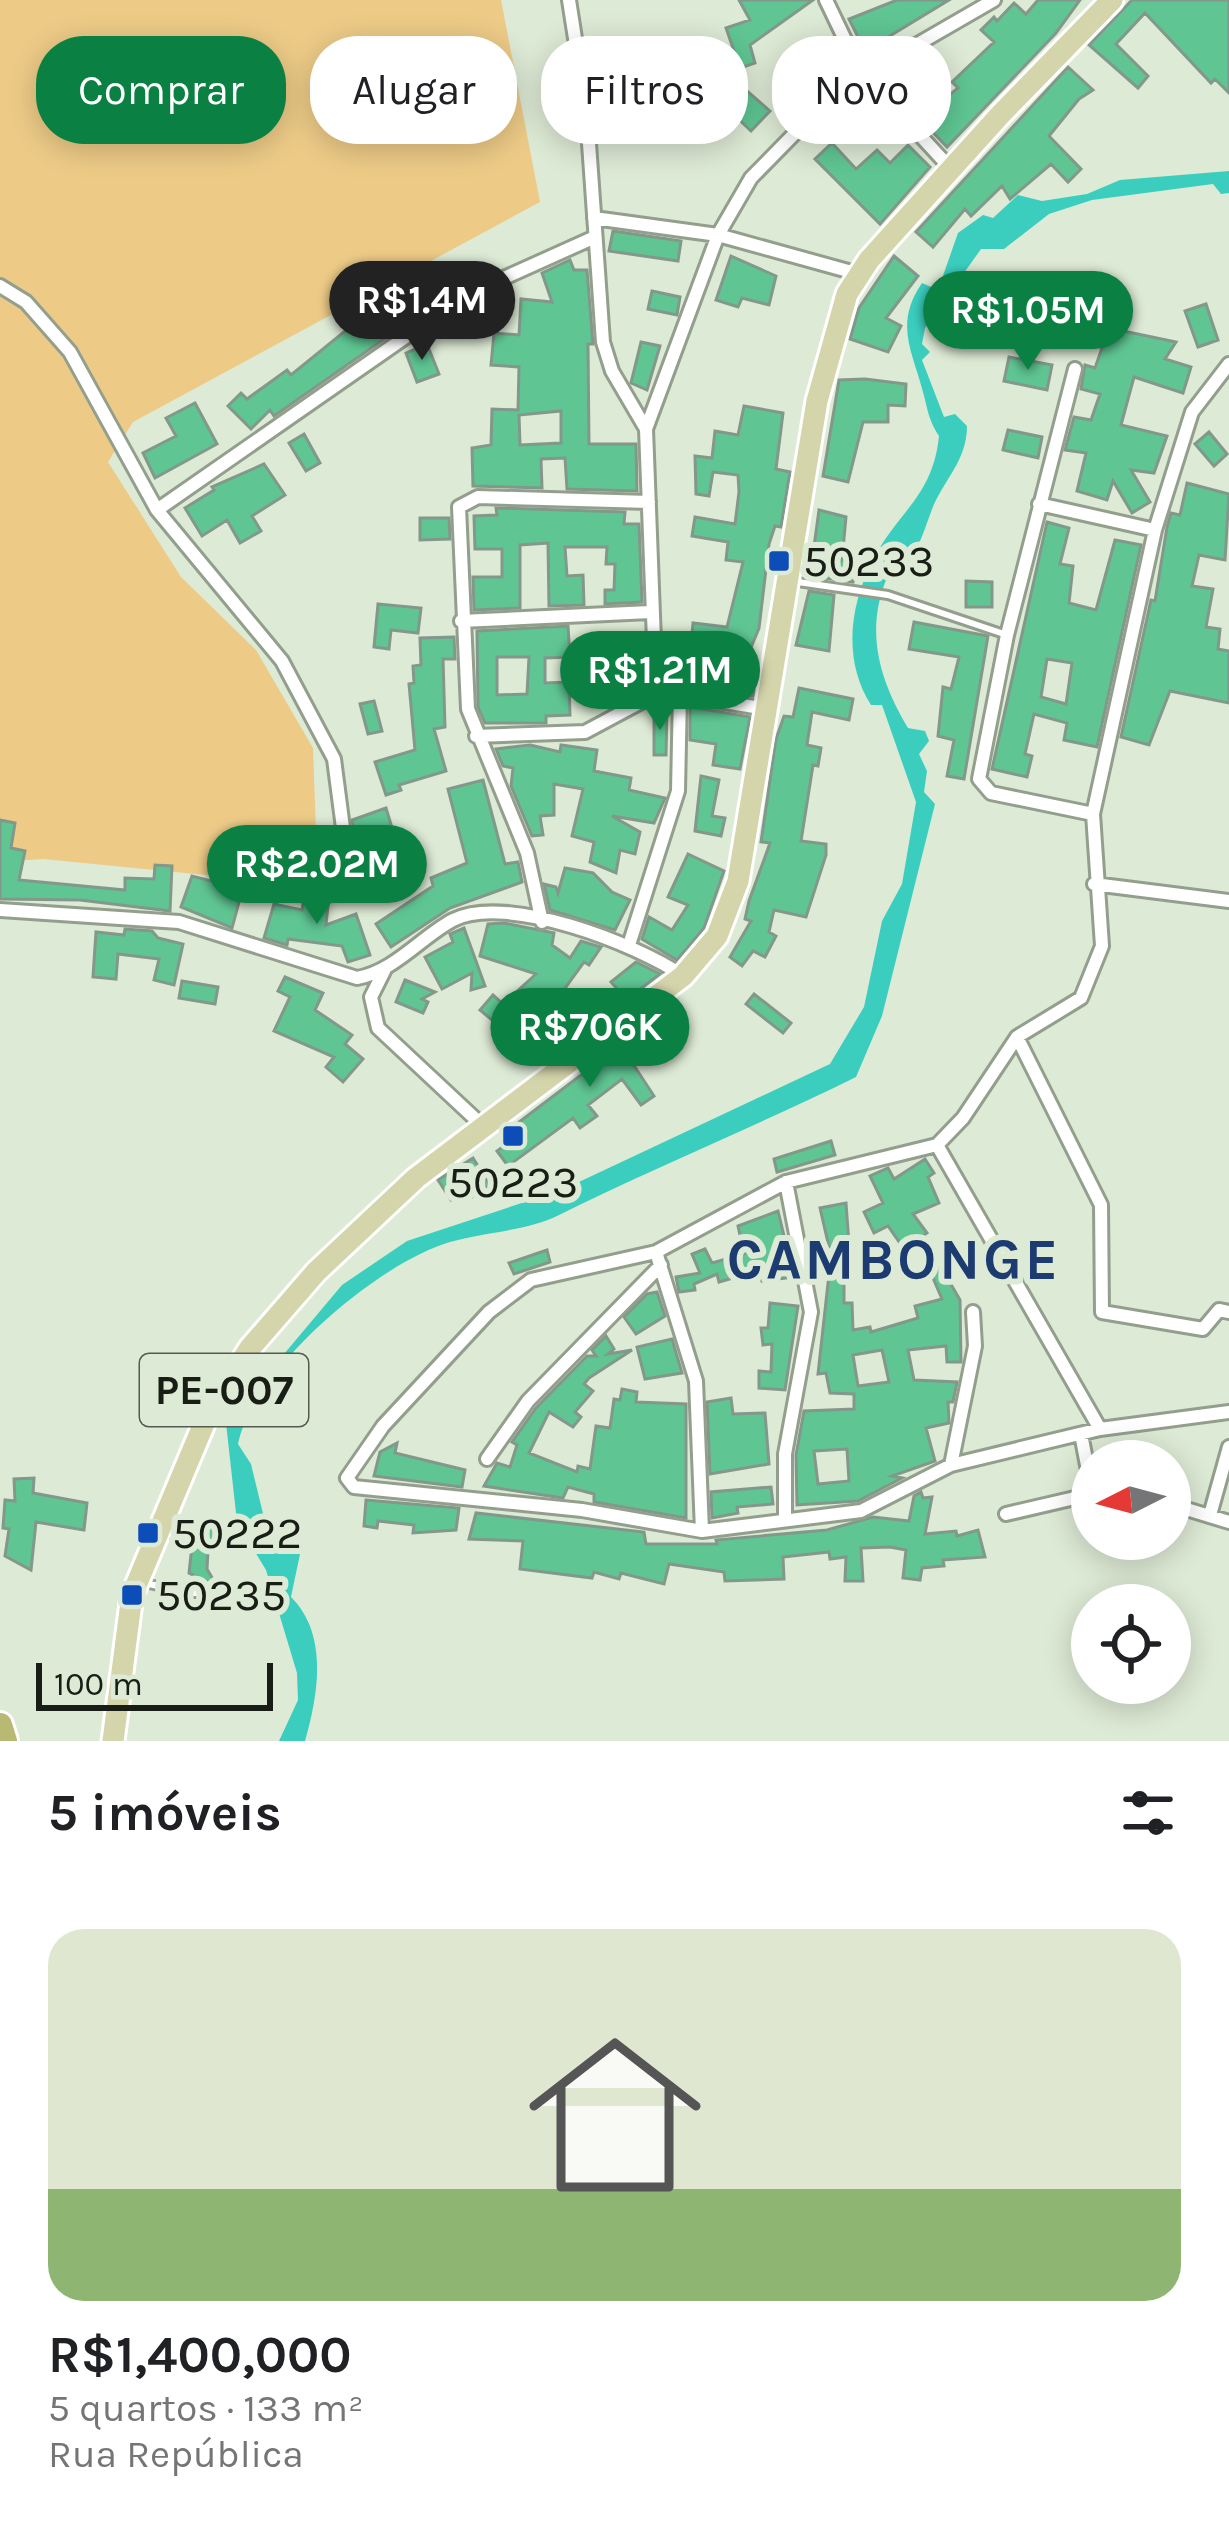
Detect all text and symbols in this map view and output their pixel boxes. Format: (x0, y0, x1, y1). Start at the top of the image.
chip: Comprar (36, 36, 286, 144)
chip: Alugar (310, 36, 517, 144)
chip: Filtros (541, 36, 748, 144)
chip: Novo (772, 36, 951, 144)
pin: R$1.4M (324, 261, 520, 363)
pin: R$1.05M (917, 271, 1139, 373)
text: R$1.4M (356, 277, 488, 323)
text: R$1.05M (950, 287, 1106, 333)
place label: 50233 (803, 535, 934, 587)
marker: 50233 (766, 548, 792, 574)
pin: R$1.21M (549, 631, 771, 733)
text: R$1.21M (587, 647, 733, 693)
pin: R$2.02M (206, 825, 428, 927)
text: R$2.02M (234, 841, 400, 887)
pin: R$706K (492, 988, 688, 1090)
text: R$706K (517, 1004, 663, 1050)
marker: 50223 (500, 1123, 526, 1149)
place label: 50223 (448, 1156, 578, 1208)
district label: CAMBONGE (727, 1227, 1061, 1293)
road number: PE-007 (140, 1354, 308, 1426)
north arrow (1071, 1440, 1191, 1560)
map controls (1071, 1440, 1191, 1704)
place label: 50222 (172, 1507, 302, 1559)
marker: 50222 (135, 1520, 161, 1546)
place label: 50235 (156, 1569, 286, 1621)
marker: 50235 (119, 1582, 145, 1608)
button: locate (1071, 1584, 1191, 1704)
scale bar (36, 1657, 273, 1710)
text: 100 m (54, 1665, 143, 1703)
icon: filters (1115, 1780, 1181, 1846)
text: 5 imóveis (48, 1783, 282, 1843)
icon: home (507, 2007, 723, 2223)
text: R$1,400,000 (48, 2325, 352, 2385)
text: 5 quartos · 133 m² (48, 2385, 364, 2431)
text: Rua República (48, 2431, 304, 2477)

